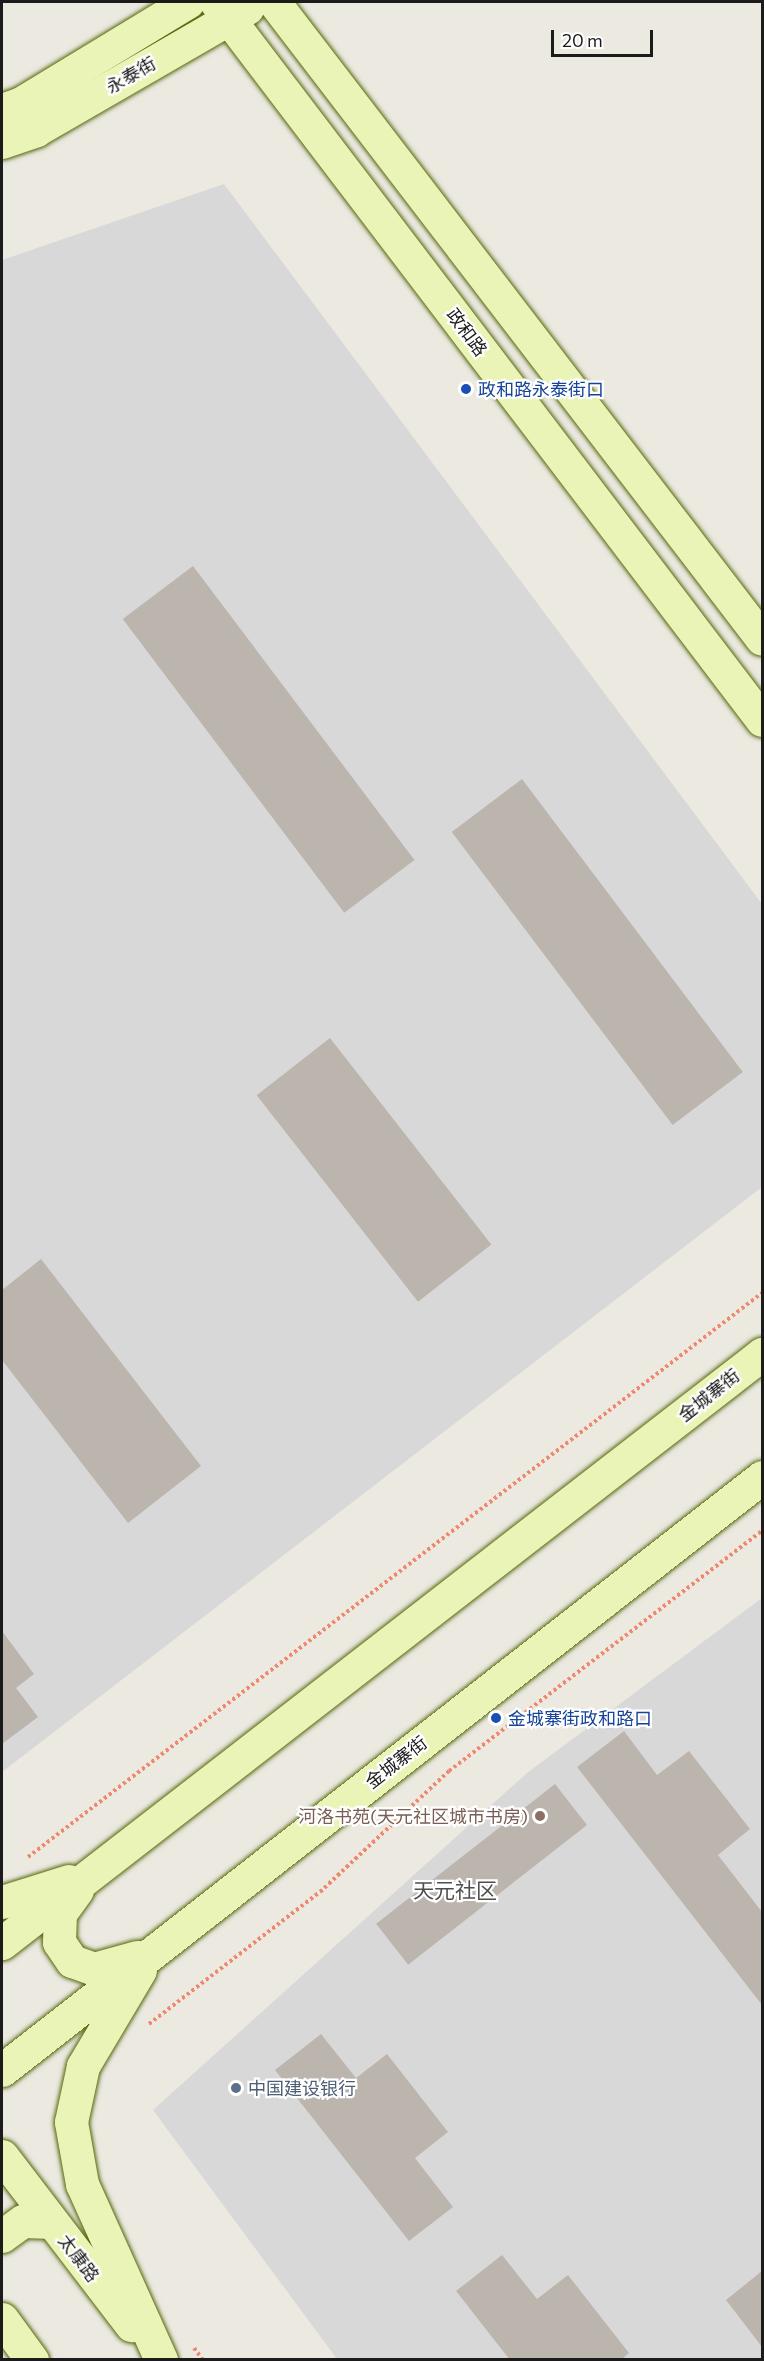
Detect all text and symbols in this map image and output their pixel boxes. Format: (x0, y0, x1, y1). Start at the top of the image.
scale bar (554, 18, 656, 56)
text: 20 m (562, 29, 603, 51)
street label: 永泰街 (102, 52, 160, 98)
street label: 政和路 (442, 304, 492, 360)
place label: 政和路永泰街口 (478, 378, 604, 400)
marker: 政和路永泰街口 (459, 382, 473, 396)
street label: 金城寨街 (674, 1364, 744, 1426)
place label: 金城寨街政和路口 (508, 1707, 652, 1729)
marker: 金城寨街政和路口 (489, 1711, 503, 1725)
street label: 金城寨街 (361, 1731, 431, 1793)
place label: 河洛书苑(天元社区城市书房) (298, 1805, 528, 1827)
marker: 河洛书苑(天元社区城市书房) (533, 1809, 547, 1823)
district label: 天元社区 (413, 1877, 497, 1903)
place label: 中国建设银行 (248, 2077, 356, 2099)
marker: 中国建设银行 (229, 2081, 243, 2095)
street label: 太康路 (54, 2230, 104, 2286)

